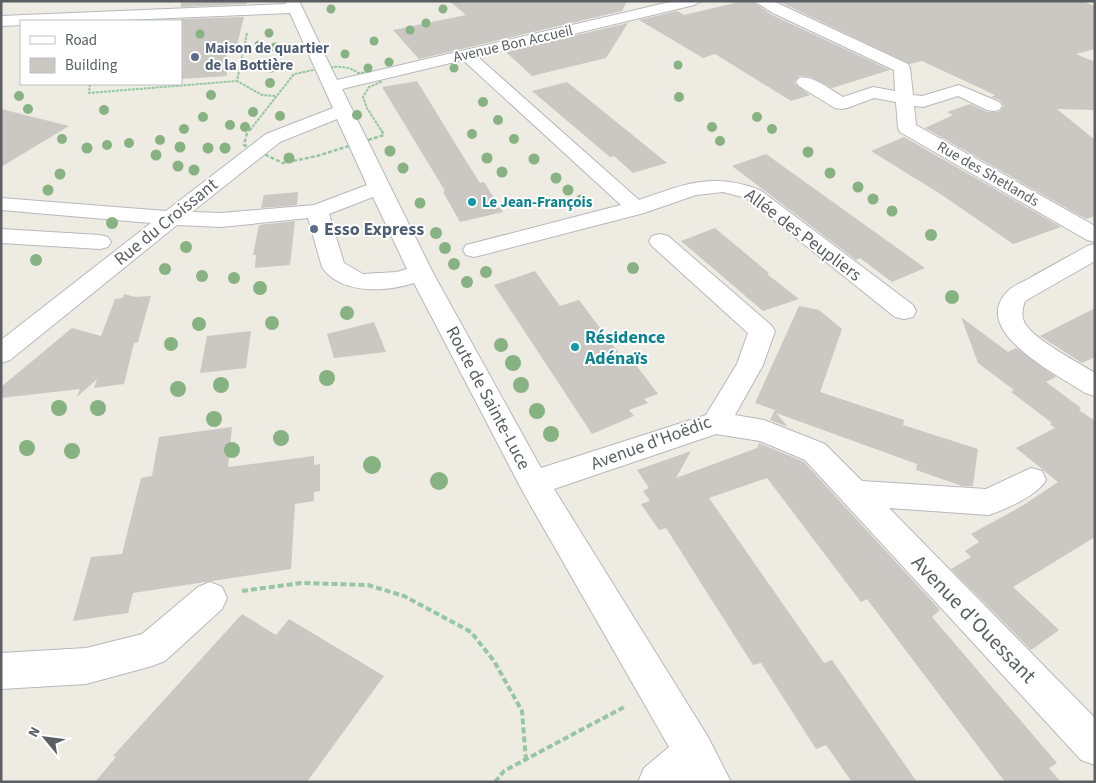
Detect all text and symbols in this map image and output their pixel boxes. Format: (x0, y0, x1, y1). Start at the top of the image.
legend (20, 20, 182, 85)
street label: Avenue Bon Accueil (451, 20, 575, 68)
text: Road (65, 30, 97, 51)
place label: Maison de quartier de la Bottière (205, 38, 329, 76)
marker: Maison de quartier de la Bottière (189, 51, 201, 63)
text: Building (65, 55, 118, 76)
street label: Rue des Shetlands (933, 136, 1043, 212)
street label: Rue du Croissant (109, 172, 223, 272)
street label: Allée des Peupliers (739, 183, 867, 287)
place label: Le Jean-François (482, 192, 593, 213)
marker: Le Jean-François (466, 196, 478, 208)
place label: Esso Express (324, 217, 424, 242)
marker: Esso Express (308, 223, 320, 235)
street label: Route de Sainte-Luce (440, 322, 536, 474)
place label: Résidence Adénaïs (584, 325, 665, 371)
marker: Résidence Adénaïs (569, 341, 581, 353)
street label: Avenue d'Hoëdic (587, 410, 715, 476)
street label: Avenue d'Ouessant (905, 548, 1043, 690)
north arrow (20, 713, 70, 763)
text: N (24, 723, 46, 741)

